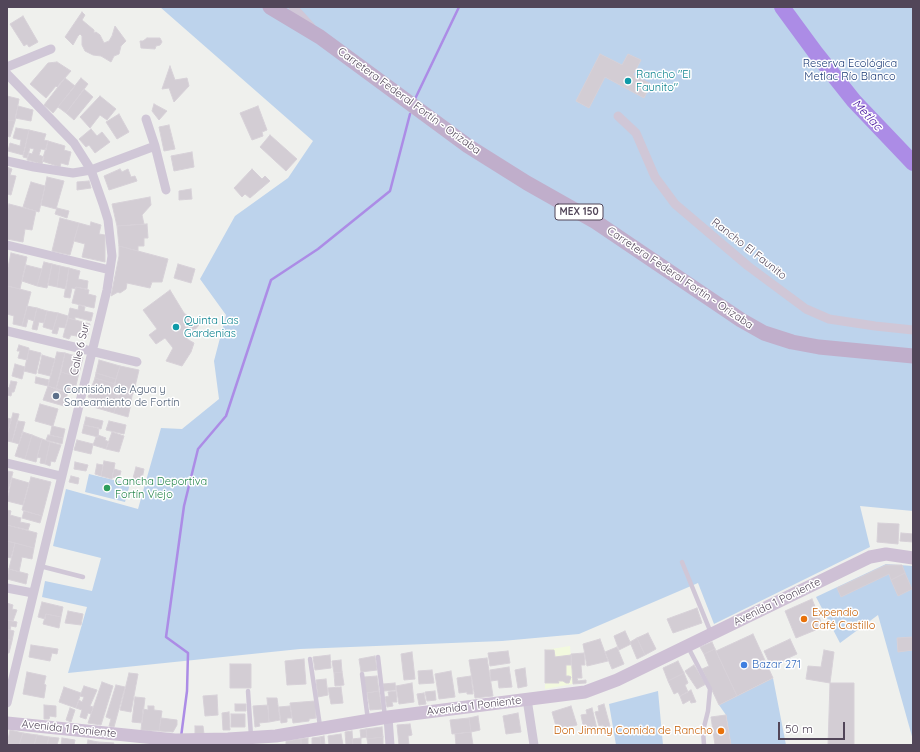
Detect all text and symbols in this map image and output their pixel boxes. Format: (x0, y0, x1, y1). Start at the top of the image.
street label: Carretera Federal Fortín - Orizaba (335, 45, 483, 157)
park label: Reserva Ecológica Metlac Río Blanco (803, 57, 897, 83)
place label: Rancho ''El Faunito'' (636, 68, 691, 94)
marker: Rancho ''El Faunito'' (623, 76, 633, 86)
water label: Metlac (849, 97, 885, 133)
road number: MEX 150 (555, 204, 603, 220)
street label: Rancho El Faunito (709, 216, 789, 282)
street label: Carretera Federal Fortín - Orizaba (604, 224, 756, 332)
place label: Quinta Las Gardenias (184, 314, 239, 340)
street label: Calle 6 Sur (68, 321, 92, 377)
marker: Quinta Las Gardenias (171, 322, 181, 332)
place label: Comisión de Agua y Saneamiento de Fortín (64, 383, 180, 409)
marker: Comisión de Agua y Saneamiento de Fortín (51, 391, 61, 401)
place label: Cancha Deportiva Fortín Viejo (115, 475, 207, 501)
marker: Cancha Deportiva Fortín Viejo (102, 483, 112, 493)
street label: Avenida 1 Poniente (731, 575, 823, 629)
place label: Expendio Café Castillo (812, 606, 875, 632)
marker: Expendio Café Castillo (799, 614, 809, 624)
place label: Bazar 271 (752, 658, 801, 672)
marker: Bazar 271 (739, 660, 749, 670)
street label: Avenida 1 Poniente (426, 694, 522, 718)
scale bar (780, 714, 847, 740)
street label: Avenida 1 Poniente (21, 717, 117, 741)
text: 50 m (785, 721, 813, 736)
place label: Don Jimmy Comida de Rancho (554, 724, 713, 738)
marker: Don Jimmy Comida de Rancho (716, 726, 726, 736)

